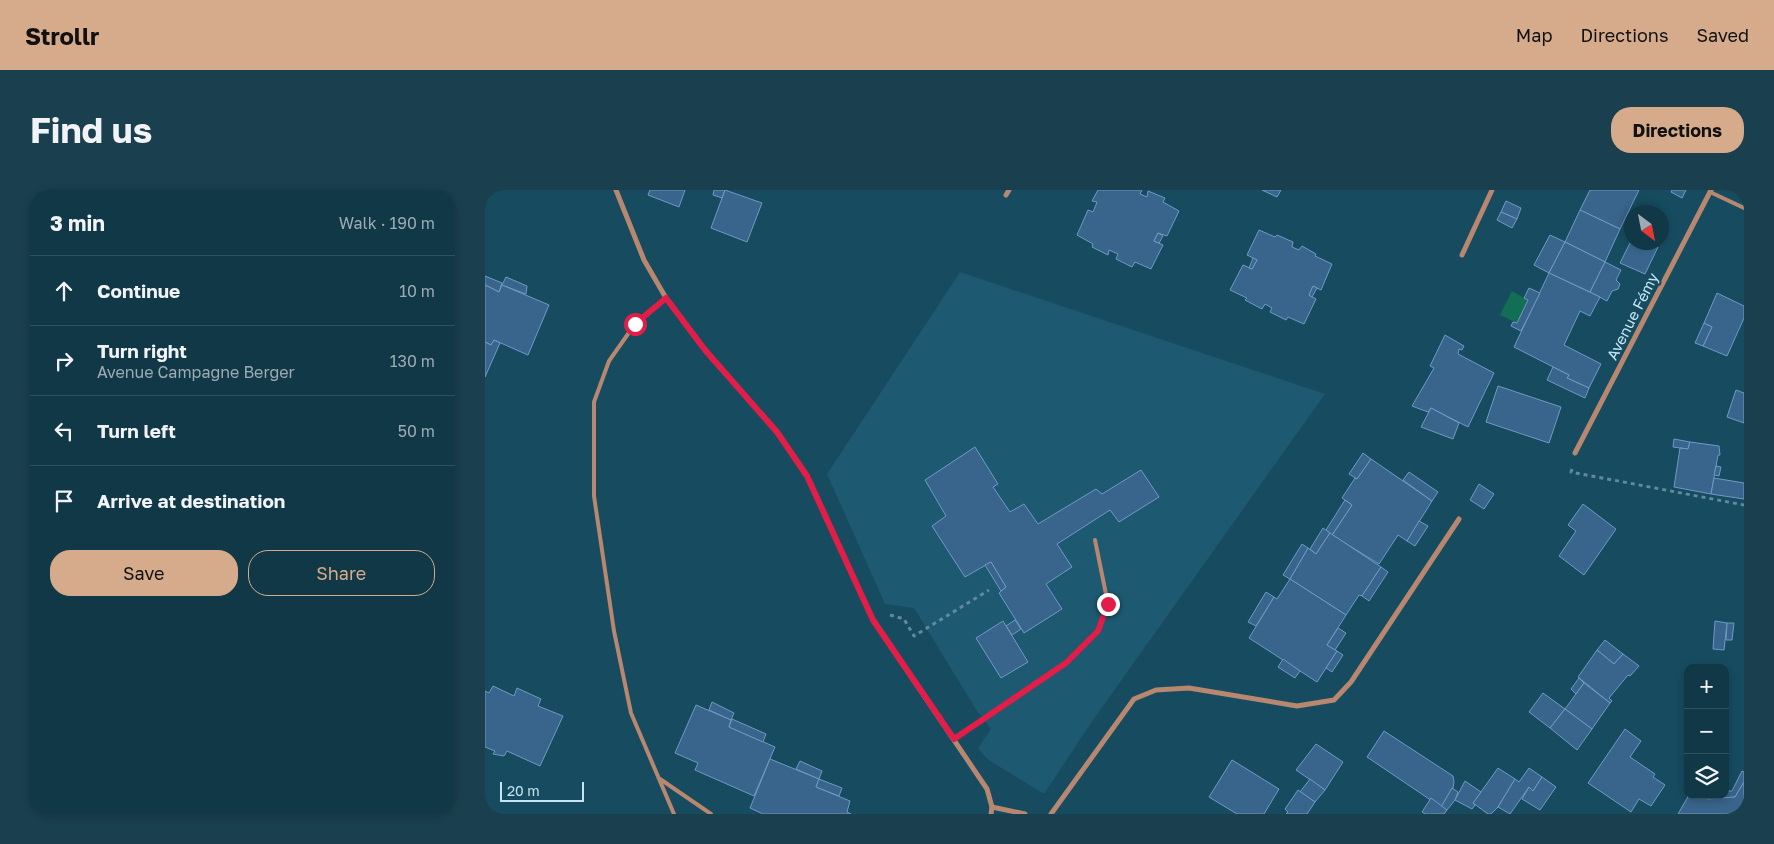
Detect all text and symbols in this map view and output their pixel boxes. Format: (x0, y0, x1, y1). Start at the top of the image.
text: Strollr (25, 21, 99, 50)
text: Map (1516, 24, 1552, 46)
text: Directions (1580, 24, 1668, 46)
text: Saved (1696, 24, 1749, 46)
button: Directions (1611, 107, 1744, 153)
text: Find us (30, 109, 152, 151)
north arrow (1624, 205, 1669, 250)
text: 3 min (50, 210, 105, 236)
text: Walk · 190 m (339, 213, 435, 233)
street label: Avenue Fémy (1602, 269, 1662, 363)
icon: ahead (50, 277, 78, 305)
text: Continue (97, 279, 180, 302)
text: 10 m (399, 281, 435, 301)
route start (624, 313, 647, 336)
text: Turn right (97, 339, 187, 362)
icon: right (50, 347, 78, 375)
text: 130 m (390, 351, 435, 371)
text: Avenue Campagne Berger (97, 362, 295, 382)
icon: left (50, 417, 78, 445)
text: Turn left (97, 419, 176, 442)
text: 50 m (398, 421, 435, 441)
icon: arrive (50, 487, 78, 515)
text: Arrive at destination (97, 489, 285, 512)
button: Save (50, 550, 238, 596)
button: Share (248, 550, 435, 596)
route end (1097, 593, 1120, 616)
map controls (1684, 664, 1729, 799)
button: + (1684, 664, 1729, 709)
button: − (1684, 709, 1729, 754)
button: layers (1684, 754, 1729, 799)
scale bar (500, 779, 584, 802)
text: 20 m (507, 782, 540, 799)

